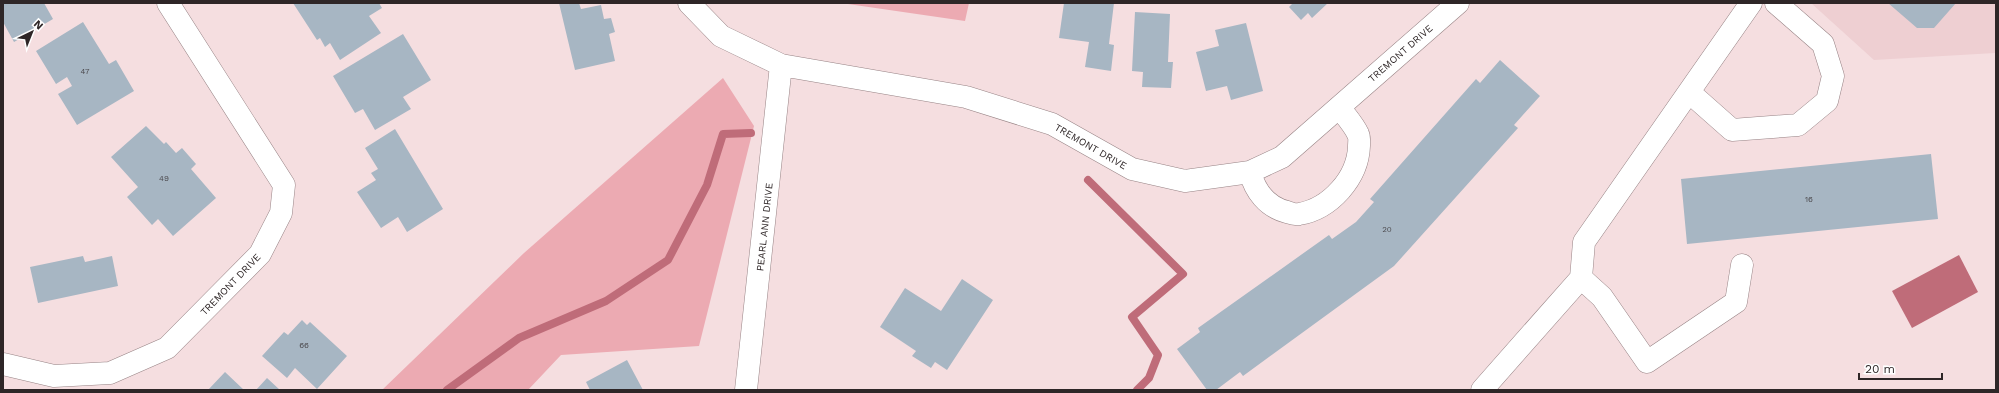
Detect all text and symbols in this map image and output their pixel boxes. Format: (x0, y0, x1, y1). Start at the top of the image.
north arrow (12, 12, 52, 52)
text: N (31, 18, 46, 33)
street label: TREMONT DRIVE (1366, 23, 1435, 84)
house number: 47 (81, 67, 90, 76)
street label: TREMONT DRIVE (1053, 121, 1129, 172)
house number: 49 (159, 174, 169, 183)
street label: PEARL ANN DRIVE (754, 182, 775, 272)
house number: 16 (1805, 195, 1813, 204)
house number: 20 (1382, 225, 1392, 234)
street label: TREMONT DRIVE (198, 251, 263, 317)
house number: 66 (299, 341, 309, 350)
scale bar (1859, 355, 1942, 381)
text: 20 m (1865, 362, 1895, 376)

